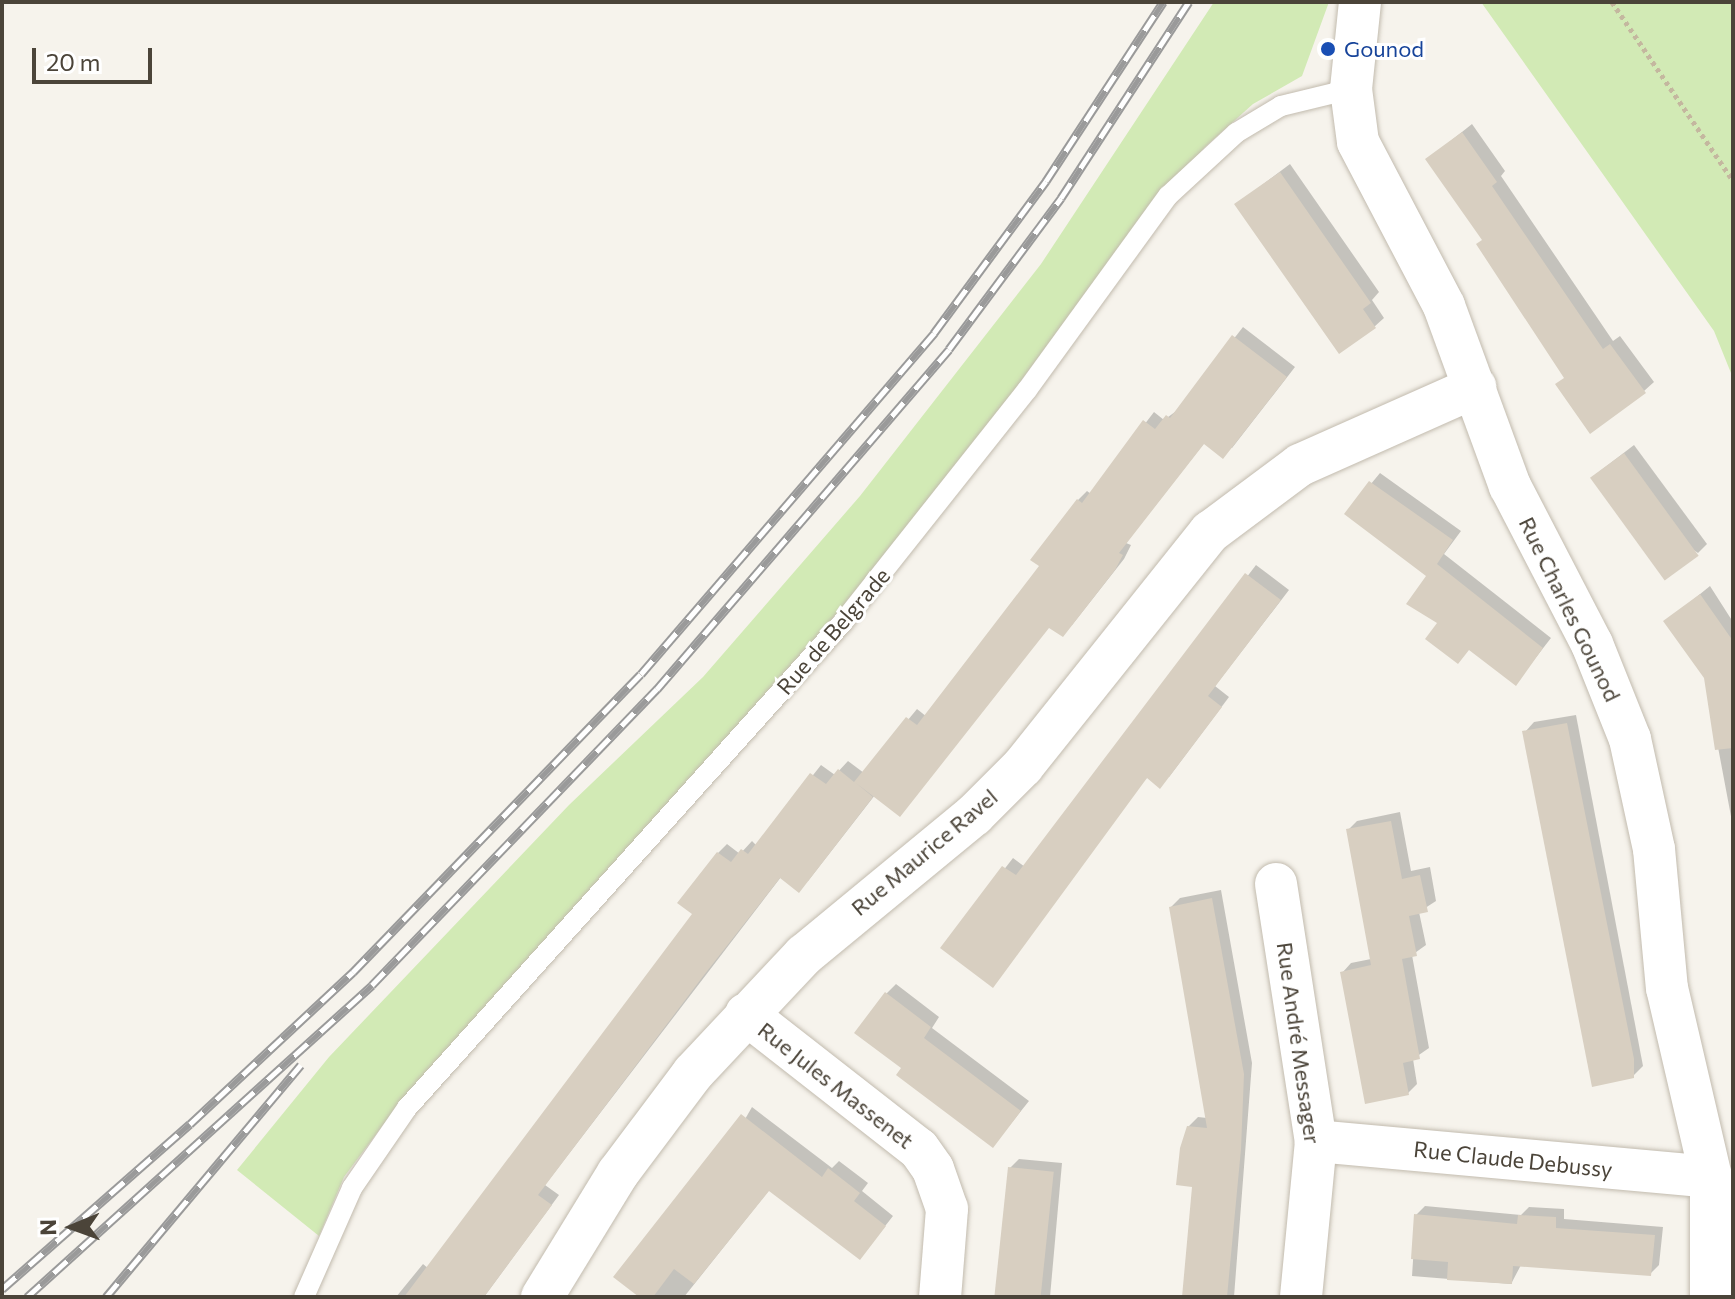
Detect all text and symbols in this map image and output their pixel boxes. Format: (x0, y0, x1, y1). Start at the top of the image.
scale bar (36, 32, 156, 82)
place label: Gounod (1344, 36, 1424, 62)
marker: Gounod (1319, 40, 1337, 58)
text: 20 m (46, 47, 100, 76)
street label: Rue Charles Gounod (1514, 512, 1626, 706)
street label: Rue de Belgrade (771, 562, 895, 700)
street label: Rue Maurice Ravel (846, 783, 1002, 921)
street label: Rue André Messager (1272, 940, 1326, 1146)
street label: Rue Jules Massenet (753, 1016, 919, 1154)
street label: Rue Claude Debussy (1412, 1135, 1614, 1183)
north arrow (32, 1187, 112, 1267)
text: N (34, 1219, 61, 1236)

